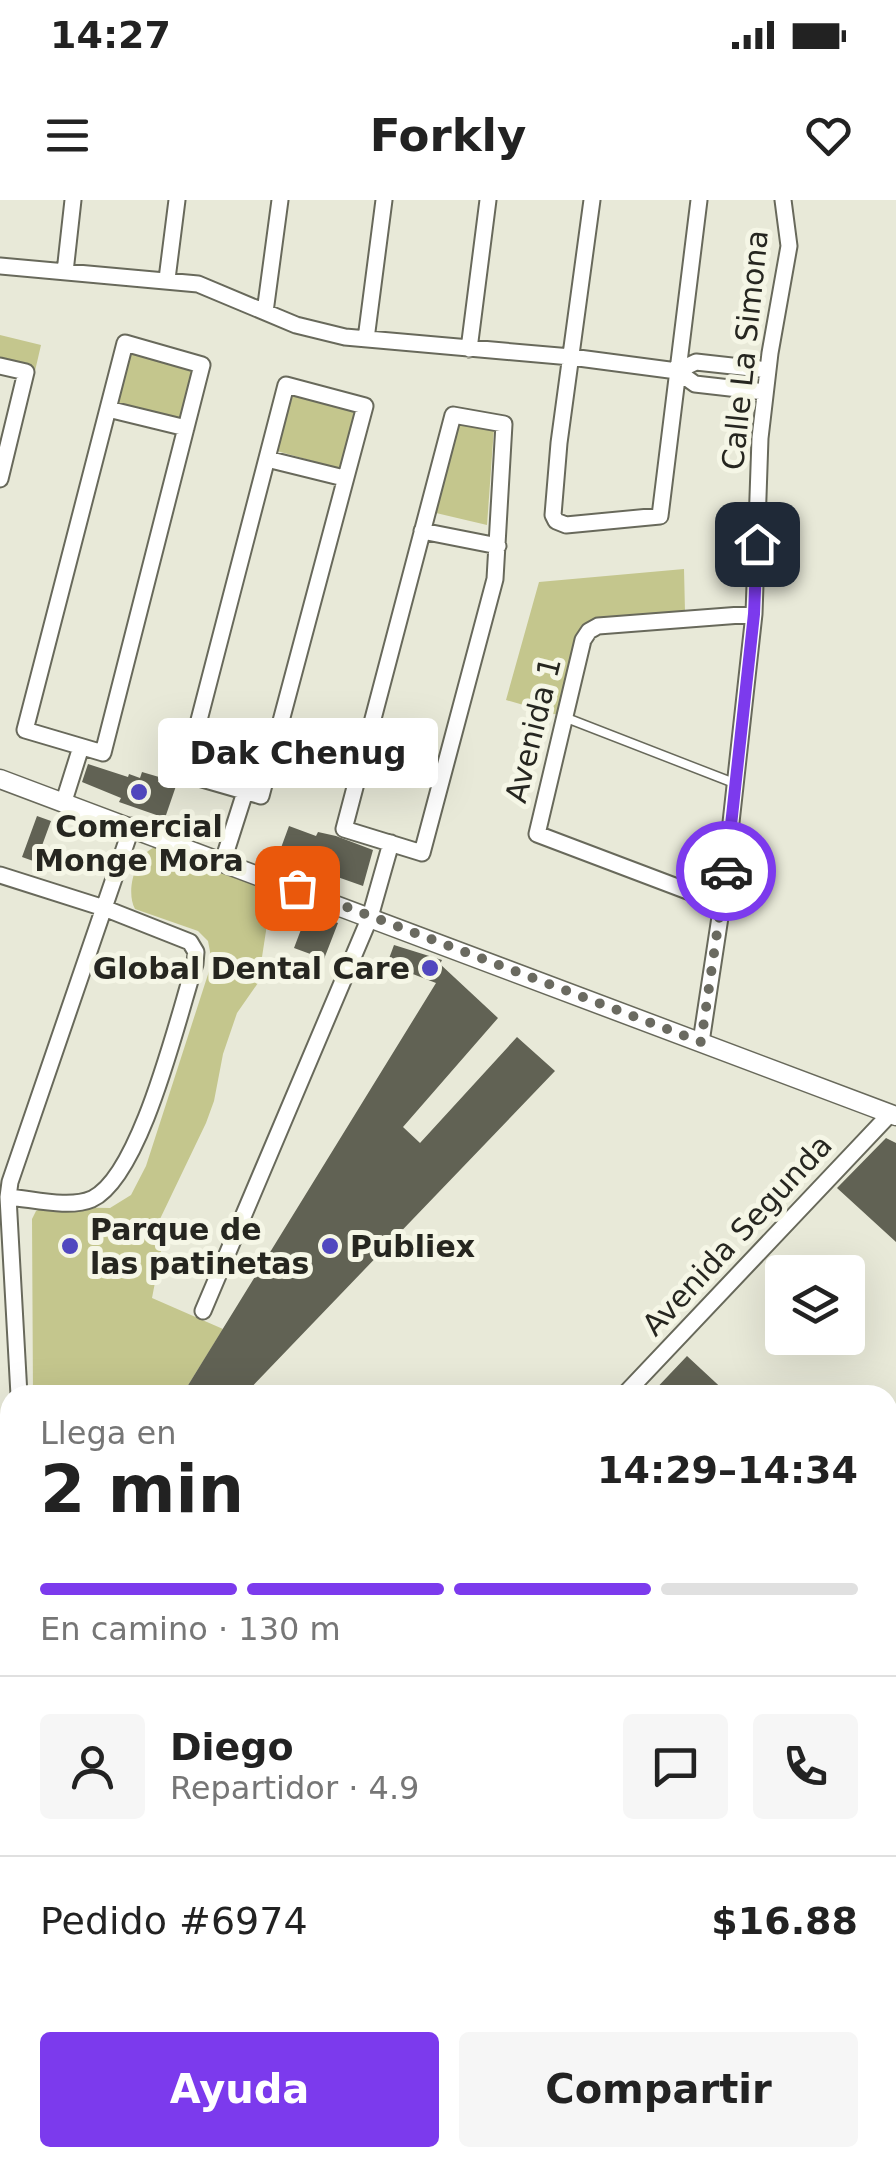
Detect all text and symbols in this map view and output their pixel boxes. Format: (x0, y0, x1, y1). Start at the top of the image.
text: 14:27 (50, 13, 171, 57)
icon: menu (40, 108, 95, 163)
icon: heart (801, 108, 856, 163)
text: Forkly (370, 109, 526, 162)
street label: Calle La Simona (715, 228, 775, 472)
pin (715, 502, 800, 587)
icon: home (730, 517, 785, 572)
street label: Avenida 1 (498, 654, 568, 806)
callout: Dak Chenug (157, 718, 437, 788)
text: Dak Chenug (189, 734, 407, 772)
marker: Comercial Monge Mora (128, 781, 150, 803)
place label: Comercial Monge Mora (34, 809, 244, 878)
courier (676, 821, 776, 921)
icon: car (699, 844, 754, 899)
pin (255, 846, 340, 931)
icon: bag (270, 861, 325, 916)
place label: Global Dental Care (93, 951, 410, 986)
marker: Global Dental Care (419, 957, 441, 979)
street label: Avenida Segunda (635, 1128, 839, 1342)
place label: Parque de las patinetas (90, 1212, 309, 1281)
place label: Publiex (350, 1229, 475, 1264)
marker: Parque de las patinetas (59, 1235, 81, 1257)
marker: Publiex (319, 1235, 341, 1257)
map controls (765, 1255, 865, 1355)
button: layers (765, 1255, 865, 1355)
text: Llega en (40, 1414, 176, 1452)
text: 14:29–14:34 (597, 1448, 858, 1492)
text: 2 min (40, 1452, 244, 1527)
text: En camino · 130 m (40, 1610, 341, 1648)
button: person (40, 1714, 145, 1819)
button: chat (623, 1714, 728, 1819)
button: phone (753, 1714, 858, 1819)
text: Diego (170, 1725, 294, 1769)
text: Repartidor · 4.9 (170, 1769, 419, 1807)
text: Pedido #6974 (40, 1899, 308, 1943)
text: $16.88 (711, 1899, 858, 1943)
button: Ayuda (40, 2032, 439, 2147)
button: Compartir (459, 2032, 858, 2147)

